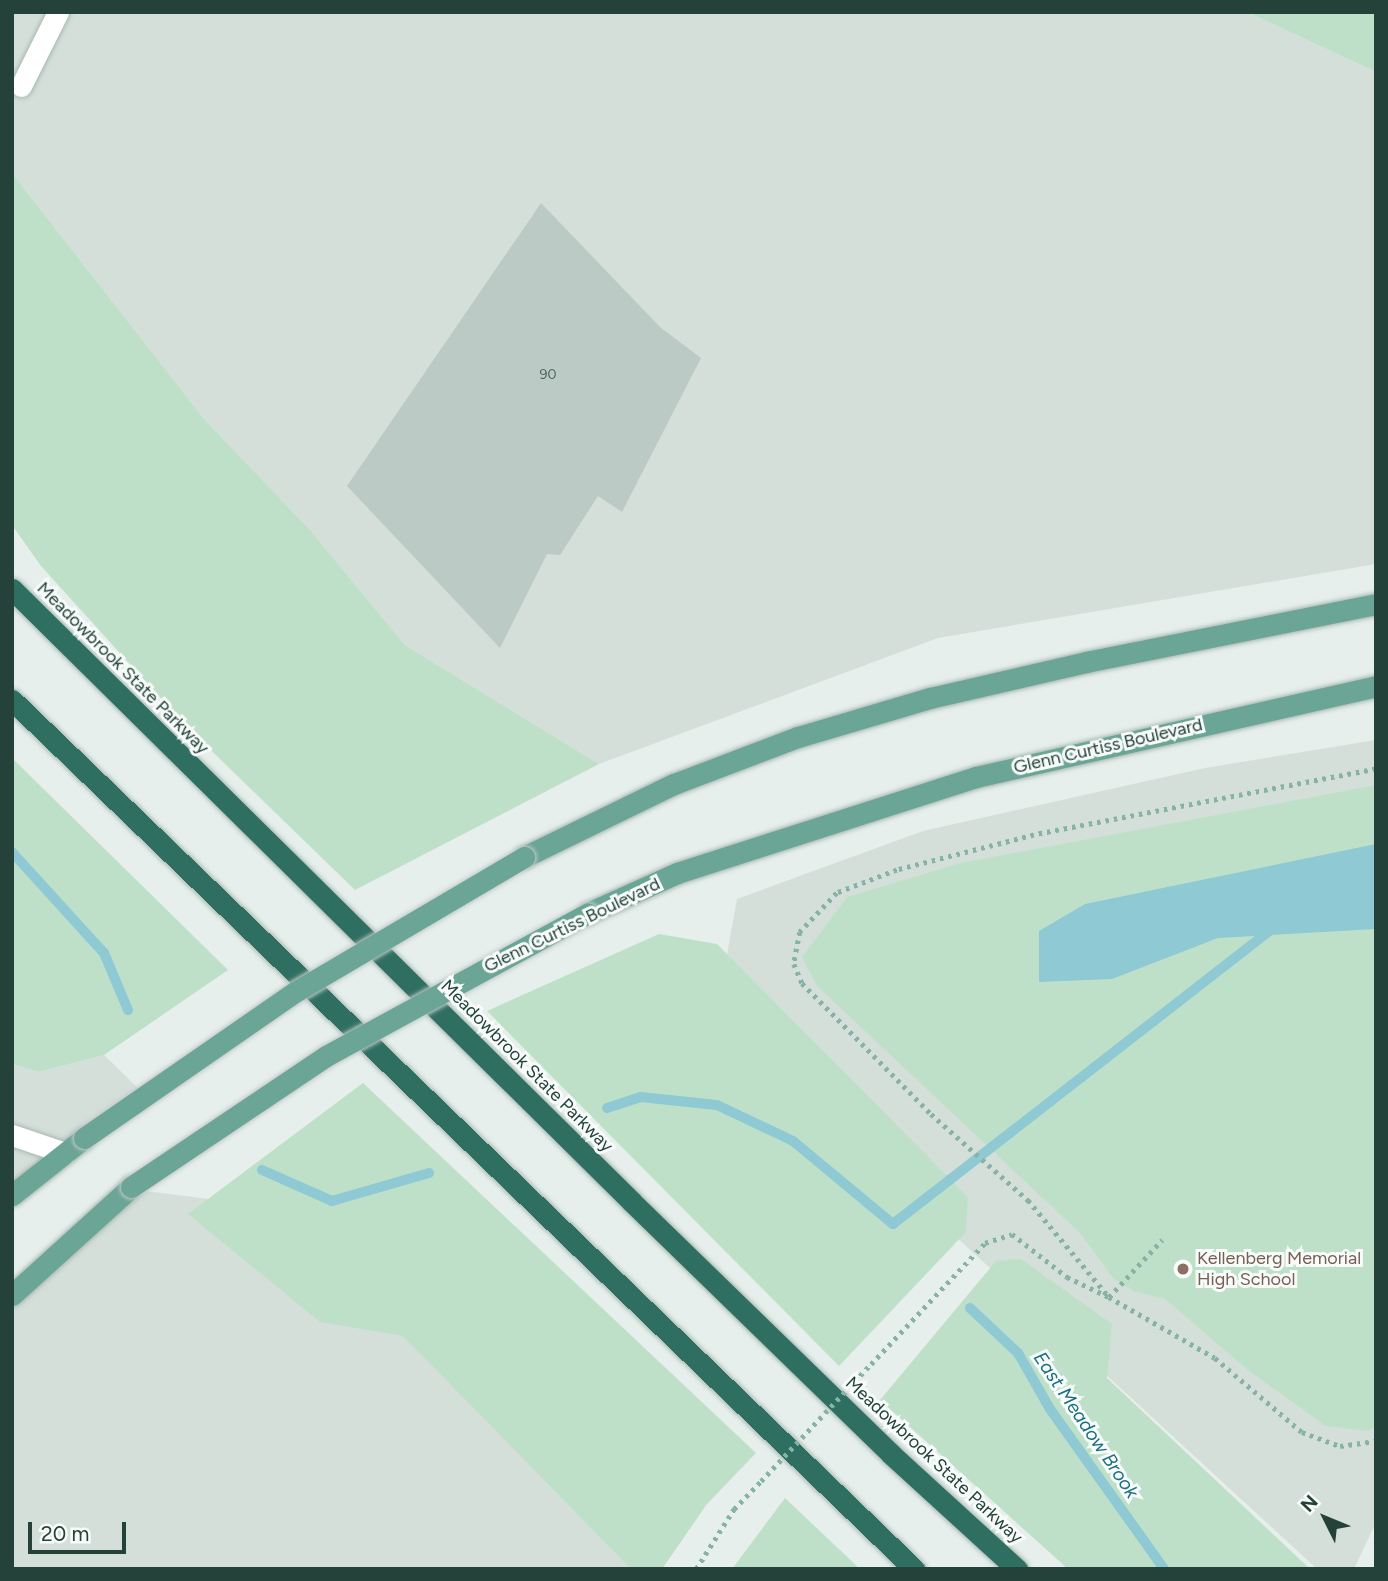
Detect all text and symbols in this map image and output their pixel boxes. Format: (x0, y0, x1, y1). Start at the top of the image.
house number: 90 (540, 367, 556, 383)
street label: Meadowbrook State Parkway (32, 577, 214, 759)
street label: Glenn Curtiss Boulevard (1011, 714, 1205, 778)
street label: Glenn Curtiss Boulevard (480, 873, 664, 977)
street label: Meadowbrook State Parkway (436, 975, 618, 1157)
place label: Kellenberg Memorial High School (1197, 1248, 1361, 1290)
marker: Kellenberg Memorial High School (1175, 1261, 1191, 1277)
water label: East Meadow Brook (1028, 1347, 1144, 1503)
street label: Meadowbrook State Parkway (841, 1372, 1027, 1548)
north arrow (1290, 1483, 1360, 1553)
text: N (1296, 1490, 1323, 1517)
scale bar (32, 1508, 130, 1552)
text: 20 m (41, 1521, 89, 1546)

